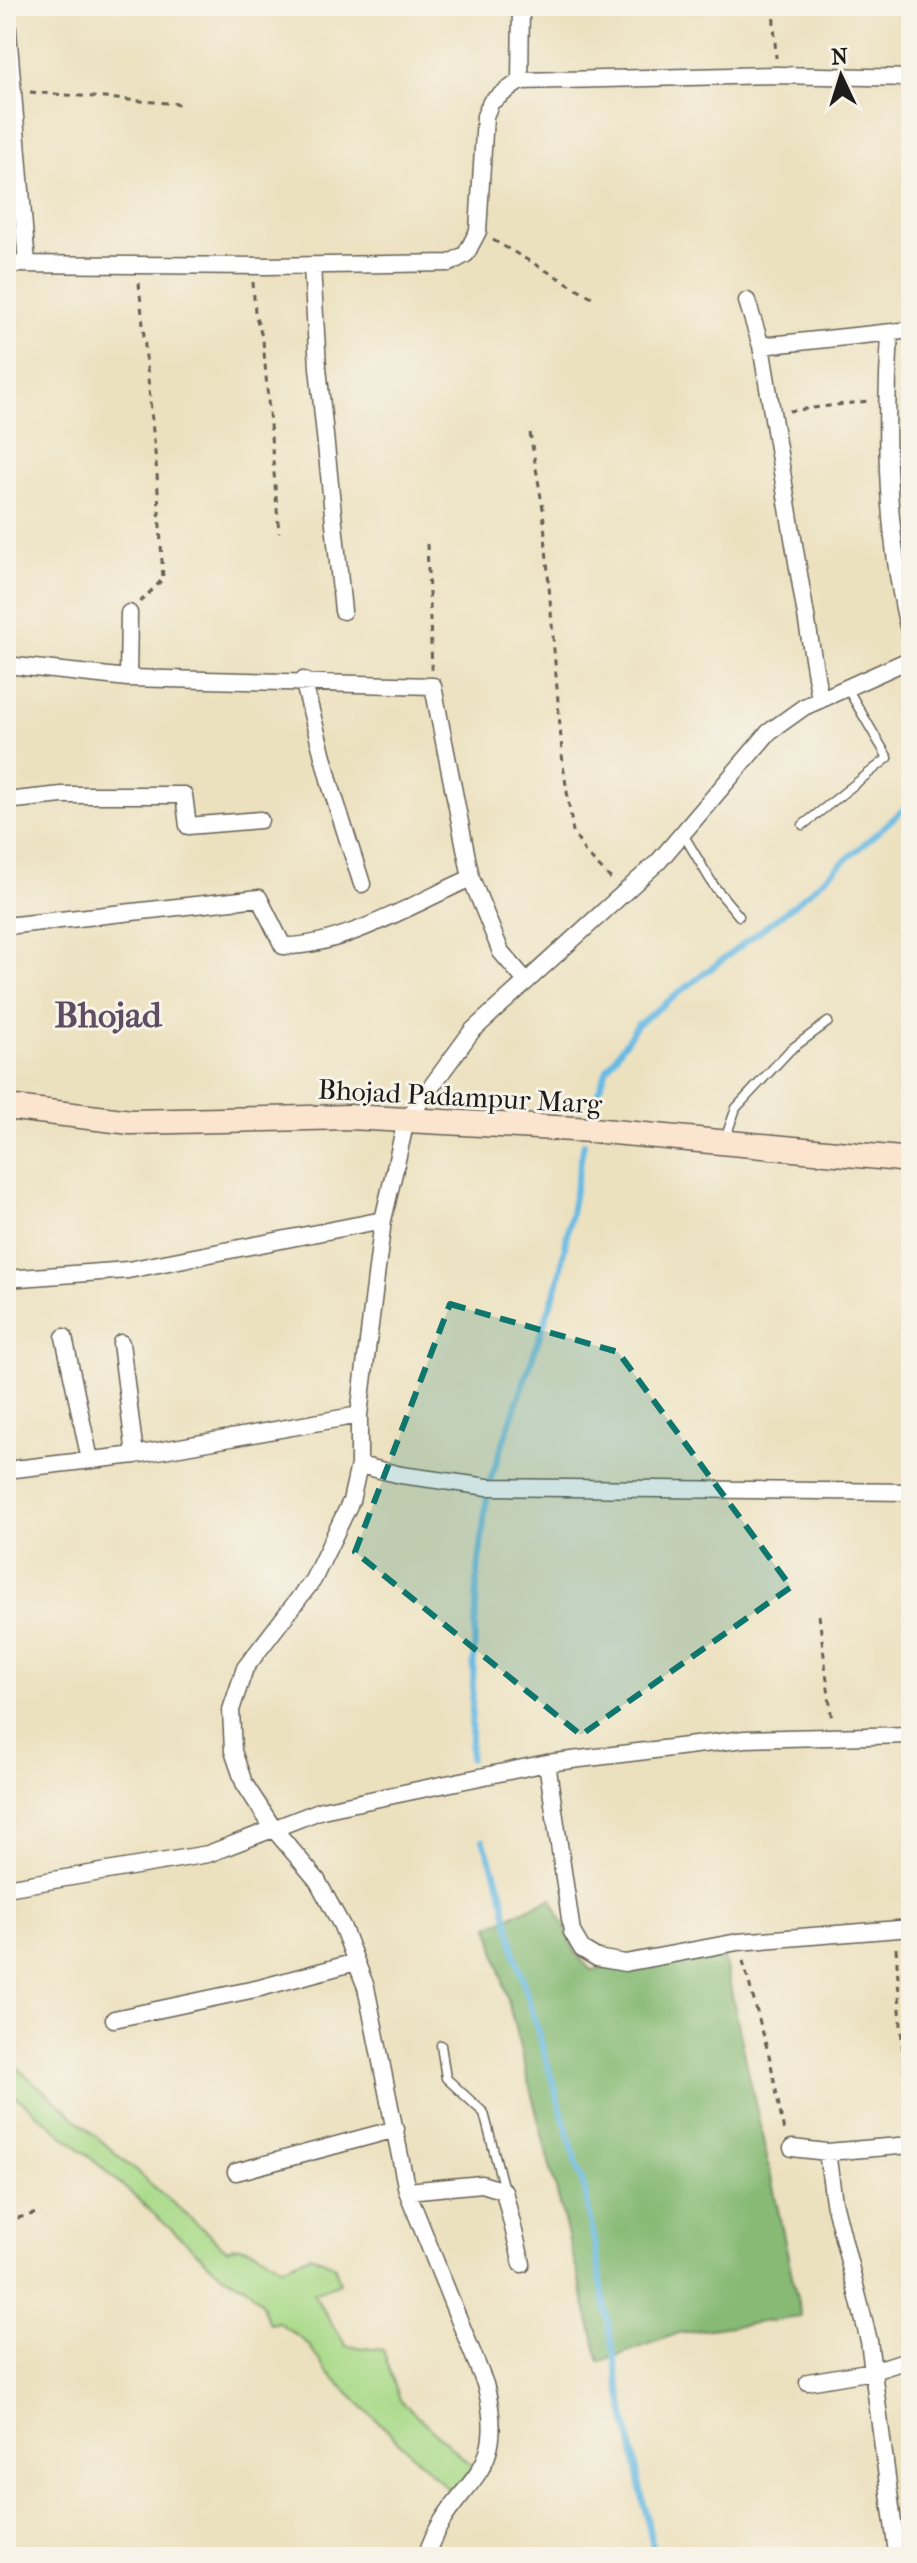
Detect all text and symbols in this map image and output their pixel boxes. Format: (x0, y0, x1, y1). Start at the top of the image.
north arrow (801, 36, 881, 116)
text: N (830, 43, 849, 71)
district label: Bhojad (54, 994, 163, 1036)
street label: Bhojad Padampur Marg (317, 1073, 604, 1120)

